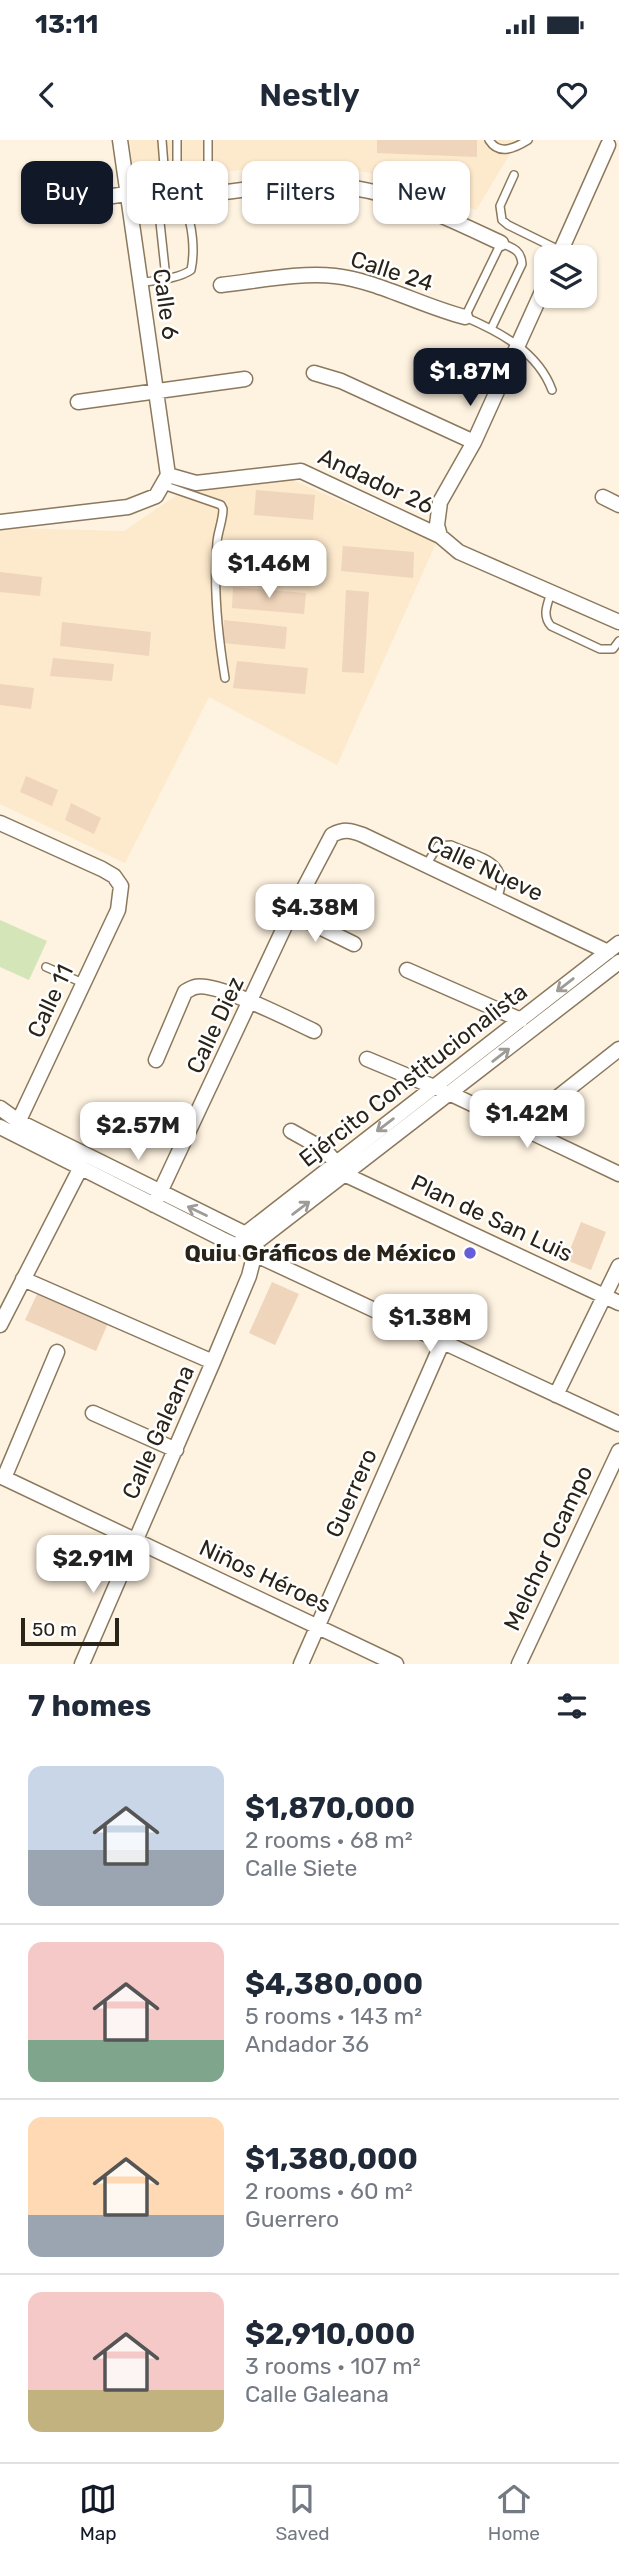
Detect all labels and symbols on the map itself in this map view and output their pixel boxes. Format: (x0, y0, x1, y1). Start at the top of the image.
street label: Calle 24 (347, 245, 437, 297)
street label: Calle 6 (147, 267, 185, 341)
pin: $1.87M (413, 348, 527, 408)
street label: Andador 26 (314, 442, 438, 520)
pin: $1.46M (212, 540, 326, 600)
street label: Calle Nueve (422, 829, 548, 907)
pin: $4.38M (258, 884, 372, 944)
street label: Calle 11 (21, 960, 79, 1042)
street label: Calle Diez (180, 972, 250, 1078)
street label: Ejército Constitucionalista (293, 977, 533, 1173)
one-way arrow (557, 978, 575, 993)
one-way arrow (491, 1047, 509, 1062)
pin: $1.42M (470, 1090, 584, 1150)
pin: $2.57M (81, 1102, 195, 1162)
one-way arrow (377, 1117, 395, 1132)
street label: Plan de San Luis (407, 1168, 577, 1268)
one-way arrow (291, 1201, 310, 1216)
one-way arrow (187, 1203, 208, 1217)
place label: Quiu Gráficos de México (184, 1239, 456, 1267)
marker: Quiu Gráficos de México (462, 1245, 478, 1261)
pin: $1.38M (373, 1294, 487, 1354)
street label: Calle Galeana (116, 1361, 200, 1503)
street label: Guerrero (319, 1444, 383, 1542)
street label: Melchor Ocampo (498, 1461, 598, 1635)
street label: Niños Héroes (195, 1533, 335, 1619)
pin: $2.91M (36, 1536, 150, 1595)
scale bar (21, 1615, 119, 1647)

